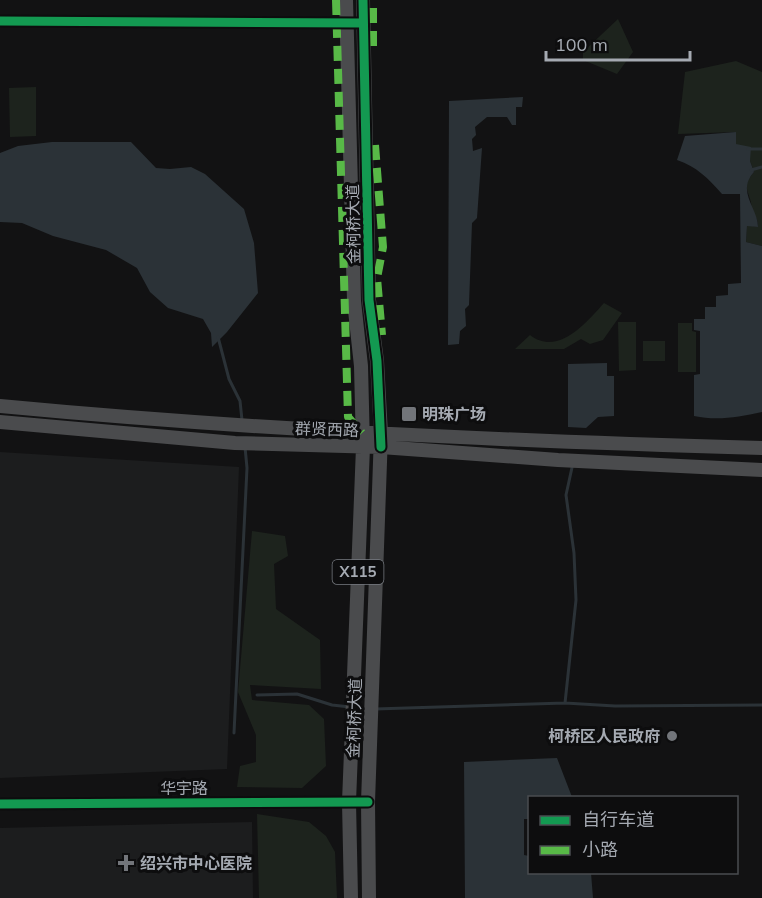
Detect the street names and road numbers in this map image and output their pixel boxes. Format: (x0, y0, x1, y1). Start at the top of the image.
street label: 金柯桥大道 (342, 184, 364, 264)
street label: 群贤西路 (295, 418, 359, 440)
road number: X115 (332, 560, 384, 584)
street label: 金柯桥大道 (343, 678, 365, 758)
street label: 华宇路 (160, 778, 208, 798)

